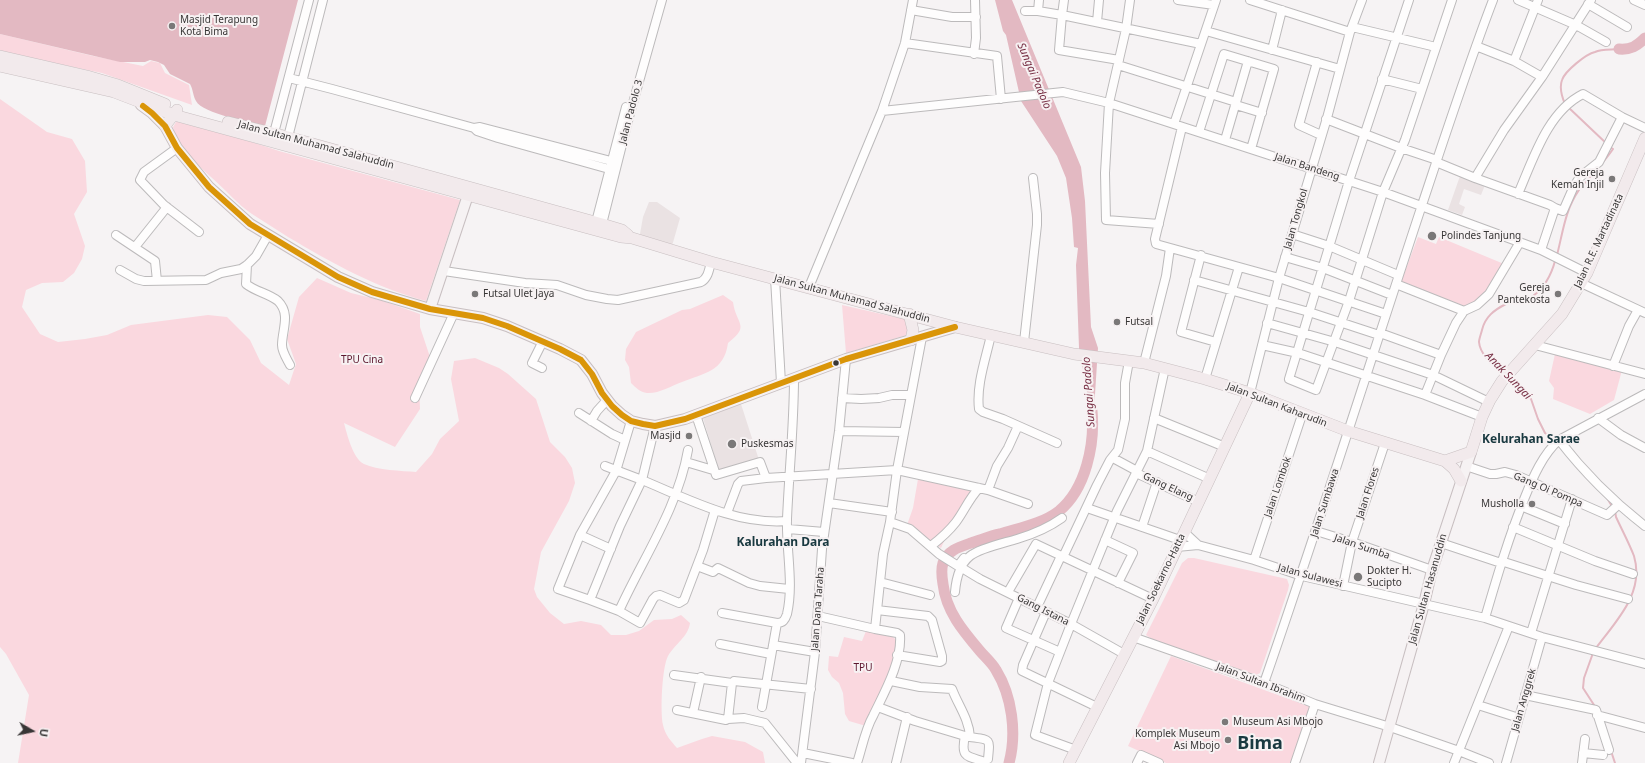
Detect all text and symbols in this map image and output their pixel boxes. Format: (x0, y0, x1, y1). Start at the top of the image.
place label: Masjid Terapung Kota Bima (180, 14, 258, 38)
marker: Masjid Terapung Kota Bima (167, 21, 177, 31)
water label: Sungai Padolo (1014, 41, 1054, 111)
street label: Jalan Padolo 3 (617, 79, 645, 145)
street label: Jalan Sultan Muhamad Salahuddin (237, 118, 395, 172)
street label: Jalan Bandeng (1273, 151, 1341, 183)
place label: Gereja Kemah Injil (1551, 167, 1604, 190)
marker: Gereja Kemah Injil (1607, 174, 1617, 184)
street label: Jalan Tongkol (1282, 187, 1310, 251)
street label: Jalan R.E. Martadinata (1572, 192, 1626, 290)
marker: Polindes Tanjung (1426, 230, 1438, 242)
place label: Polindes Tanjung (1441, 230, 1521, 242)
street label: Jalan Sultan Muhamad Salahuddin (773, 272, 931, 326)
place label: Gereja Pantekosta (1498, 282, 1550, 306)
place label: Futsal Ulet Jaya (483, 288, 554, 300)
marker: Futsal Ulet Jaya (470, 289, 480, 299)
marker: Gereja Pantekosta (1553, 289, 1563, 299)
place label: Futsal (1125, 316, 1153, 328)
marker: Futsal (1112, 317, 1122, 327)
water label: Anak Sungai (1482, 350, 1534, 402)
park label: TPU Cina (341, 354, 383, 366)
water label: Sungai Padolo (1080, 356, 1098, 428)
unlabelled marker (831, 358, 841, 368)
street label: Jalan Sultan Kaharudin (1225, 380, 1329, 430)
place label: Masjid (650, 430, 681, 442)
marker: Masjid (684, 431, 694, 441)
district label: Kelurahan Sarae (1482, 433, 1580, 447)
marker: Puskesmas (726, 438, 738, 450)
place label: Puskesmas (741, 438, 794, 450)
street label: Jalan Lombok (1262, 455, 1294, 519)
street label: Jalan Flores (1354, 466, 1382, 520)
street label: Jalan Sumbawa (1308, 467, 1342, 539)
street label: Gang Elang (1141, 470, 1195, 504)
street label: Gang Oi Pompa (1512, 470, 1584, 510)
place label: Musholla (1481, 498, 1524, 510)
marker: Musholla (1527, 499, 1537, 509)
street label: Jalan Soekarno-Hatta (1134, 532, 1188, 626)
street label: Jalan Sumba (1333, 532, 1391, 562)
street label: Jalan Sultan Hasanuddin (1406, 532, 1450, 646)
district label: Kalurahan Dara (736, 536, 830, 550)
street label: Jalan Sulawesi (1277, 562, 1343, 590)
place label: Dokter H. Sucipto (1367, 565, 1412, 588)
street label: Jalan Dana Taraha (809, 567, 827, 651)
marker: Dokter H. Sucipto (1352, 571, 1364, 583)
street label: Gang Istana (1015, 592, 1071, 628)
street label: Jalan Sultan Ibrahim (1215, 660, 1307, 706)
park label: TPU (854, 662, 872, 674)
street label: Jalan Anggrek (1509, 667, 1539, 733)
north arrow (12, 711, 52, 751)
place label: Museum Asi Mbojo (1233, 716, 1323, 728)
marker: Museum Asi Mbojo (1220, 717, 1230, 727)
text: U (36, 728, 52, 738)
place label: Komplek Museum Asi Mbojo (1135, 728, 1220, 752)
district label: Bima (1237, 733, 1283, 755)
marker: Komplek Museum Asi Mbojo (1223, 735, 1233, 745)

